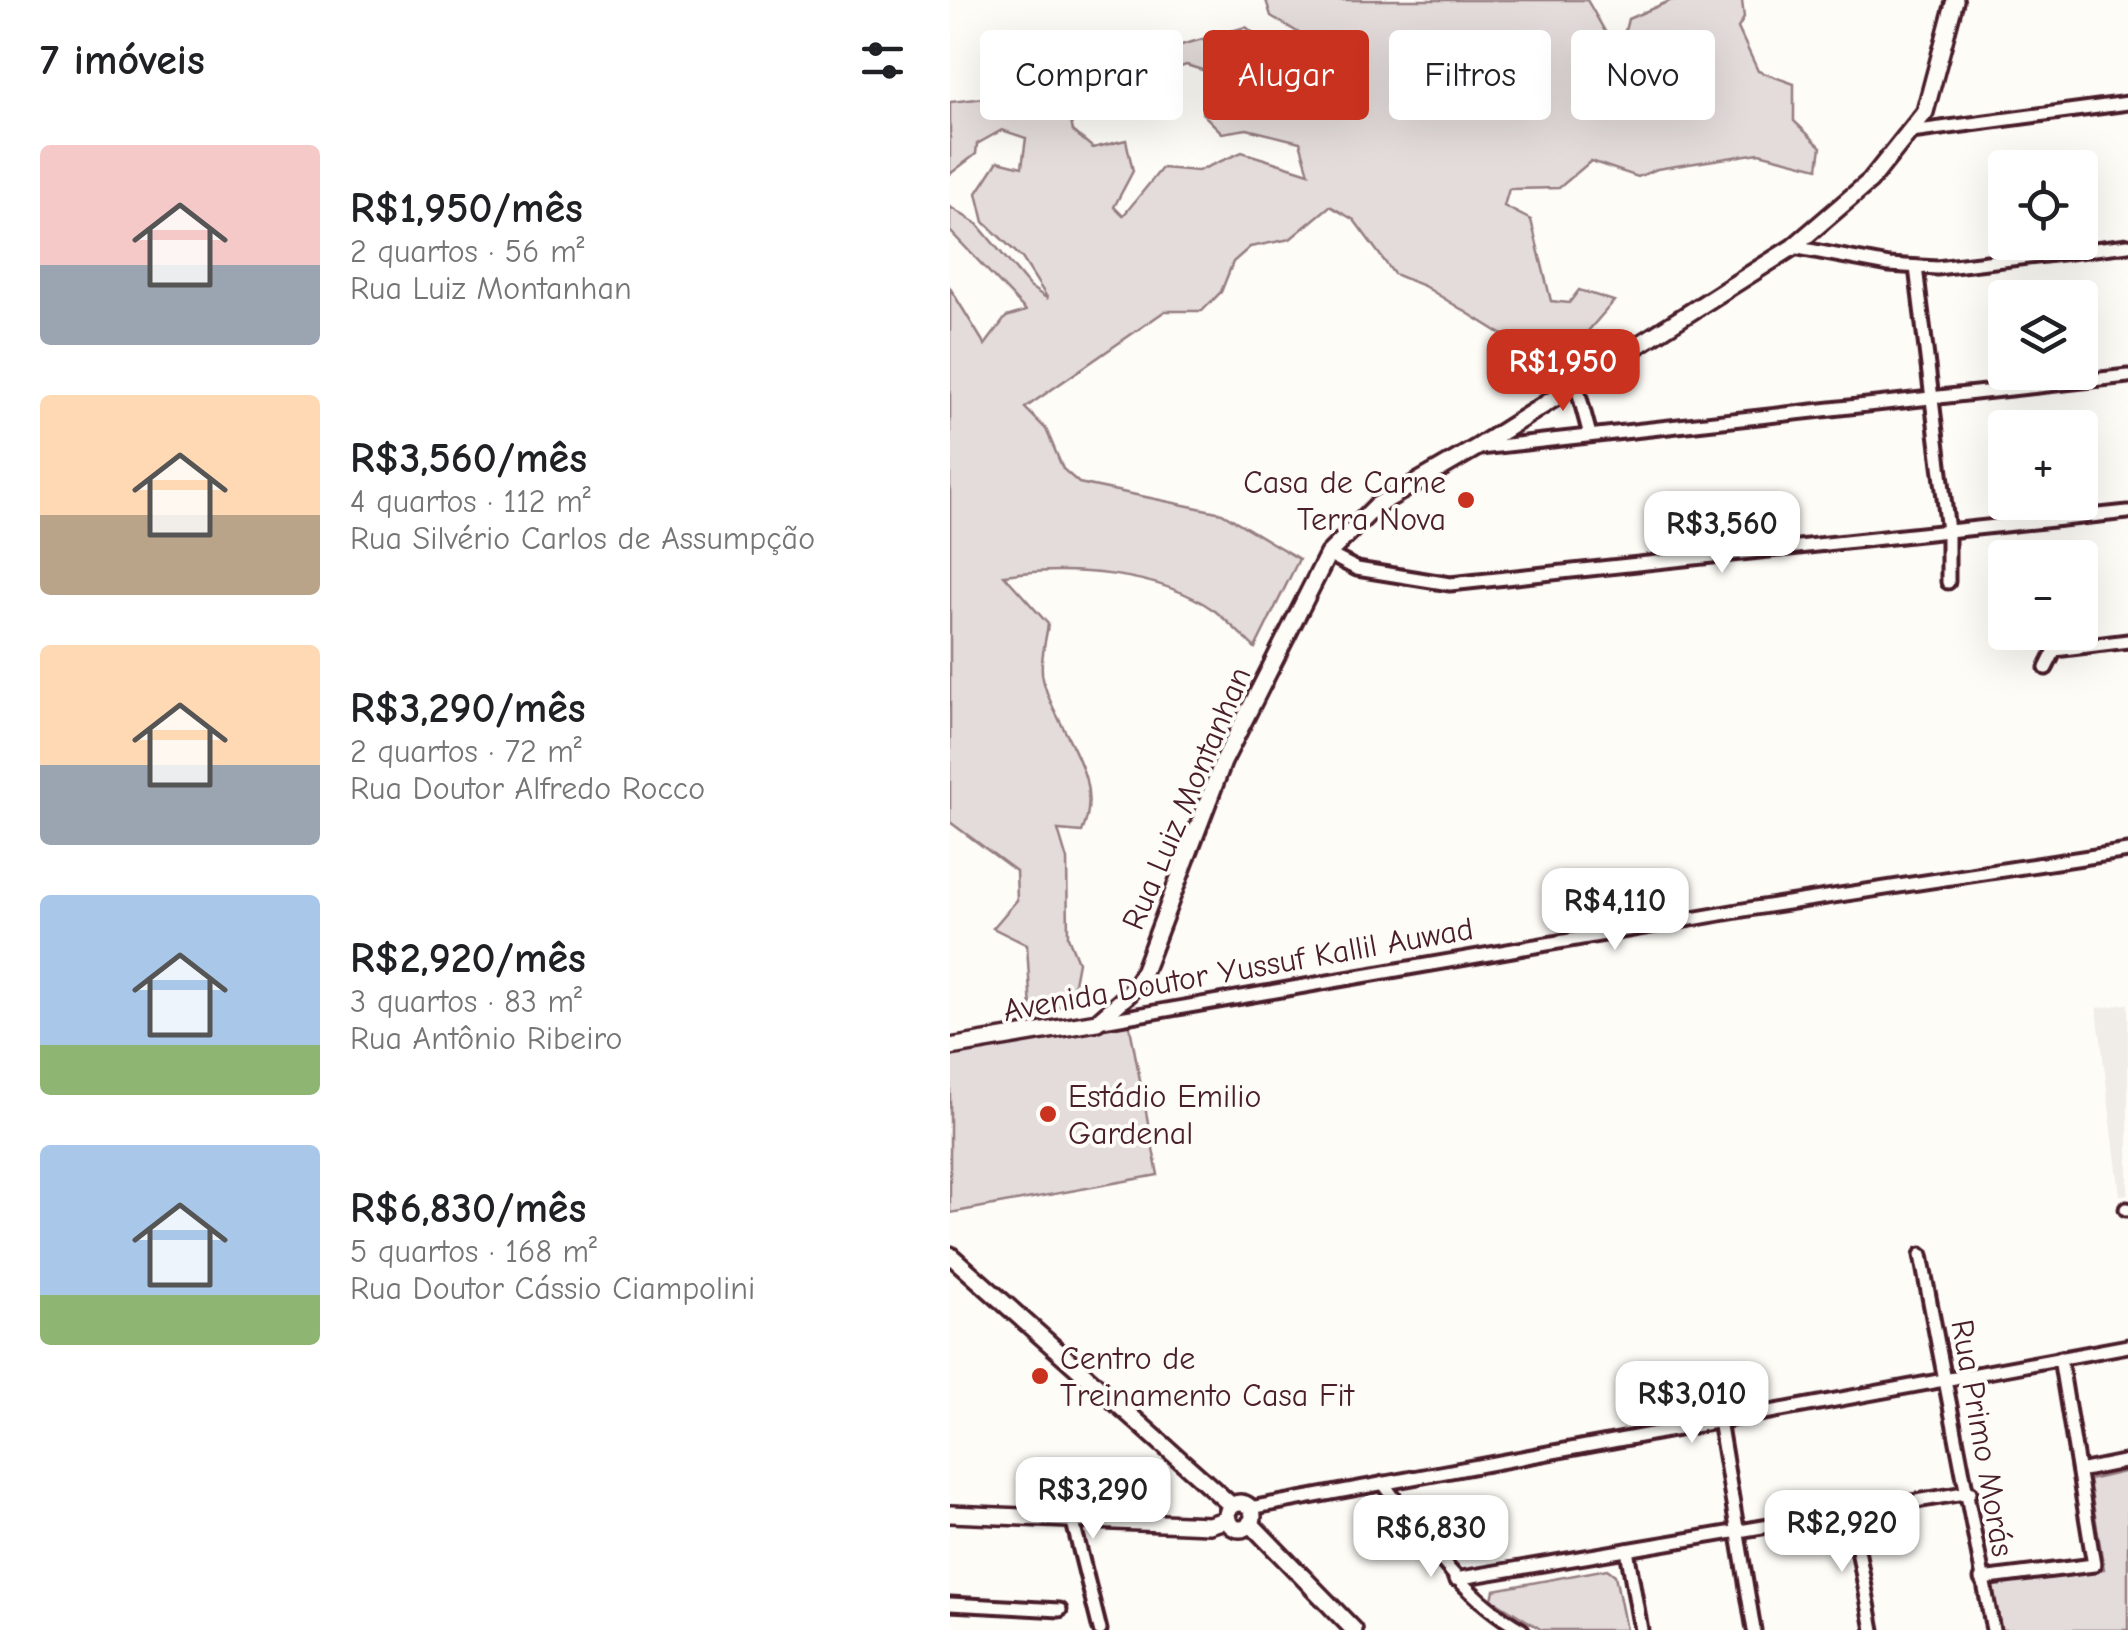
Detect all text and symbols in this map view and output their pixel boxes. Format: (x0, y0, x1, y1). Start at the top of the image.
chip: Comprar (980, 30, 1183, 120)
chip: Alugar (1203, 30, 1369, 120)
chip: Filtros (1389, 30, 1551, 120)
chip: Novo (1571, 30, 1715, 120)
icon: filters (855, 33, 910, 88)
text: 7 imóveis (40, 36, 205, 85)
map controls (1988, 150, 2098, 650)
button: locate (1988, 150, 2098, 260)
text: R$1,950/mês (350, 184, 583, 233)
icon: home (120, 185, 240, 305)
text: 2 quartos · 56 m² (350, 233, 585, 270)
text: Rua Luiz Montanhan (350, 270, 632, 307)
button: layers (1988, 280, 2098, 390)
pin: R$1,950 (1471, 329, 1655, 414)
text: R$1,950 (1509, 343, 1617, 380)
button: + (1988, 410, 2098, 520)
text: R$3,560/mês (350, 434, 587, 483)
icon: home (120, 435, 240, 555)
place label: Casa de Carne Terra Nova (1243, 464, 1446, 538)
text: 4 quartos · 112 m² (350, 483, 591, 520)
marker: Casa de Carne Terra Nova (1455, 489, 1477, 511)
pin: R$3,560 (1630, 491, 1814, 576)
text: R$3,560 (1666, 505, 1778, 542)
text: Rua Silvério Carlos de Assumpção (350, 520, 815, 557)
button: − (1988, 540, 2098, 650)
street label: Rua Luiz Montanhan (1114, 661, 1259, 935)
text: R$3,290/mês (350, 684, 586, 733)
icon: home (120, 685, 240, 805)
text: 2 quartos · 72 m² (350, 733, 582, 770)
text: Rua Doutor Alfredo Rocco (350, 770, 705, 807)
pin: R$4,110 (1523, 868, 1707, 953)
text: R$4,110 (1564, 882, 1666, 919)
street label: Avenida Doutor Yussuf Kallil Auwad (1000, 910, 1476, 1029)
text: R$2,920/mês (350, 934, 586, 983)
icon: home (120, 935, 240, 1055)
text: 3 quartos · 83 m² (350, 983, 582, 1020)
text: Rua Antônio Ribeiro (350, 1020, 622, 1057)
place label: Estádio Emilio Gardenal (1068, 1078, 1261, 1152)
marker: Estádio Emilio Gardenal (1037, 1103, 1059, 1125)
text: R$6,830/mês (350, 1184, 586, 1233)
icon: home (120, 1185, 240, 1305)
text: 5 quartos · 168 m² (350, 1233, 597, 1270)
text: Rua Doutor Cássio Ciampolini (350, 1270, 755, 1307)
street label: Rua Primo Morás (1943, 1317, 2022, 1559)
place label: Centro de Treinamento Casa Fit (1060, 1340, 1355, 1414)
pin: R$3,010 (1600, 1361, 1784, 1446)
marker: Centro de Treinamento Casa Fit (1029, 1365, 1051, 1387)
text: R$3,010 (1638, 1375, 1747, 1412)
pin: R$3,290 (1001, 1457, 1185, 1542)
text: R$3,290 (1038, 1471, 1148, 1508)
pin: R$2,920 (1750, 1490, 1934, 1575)
pin: R$6,830 (1339, 1495, 1523, 1580)
text: R$2,920 (1787, 1504, 1897, 1541)
text: R$6,830 (1375, 1509, 1487, 1546)

